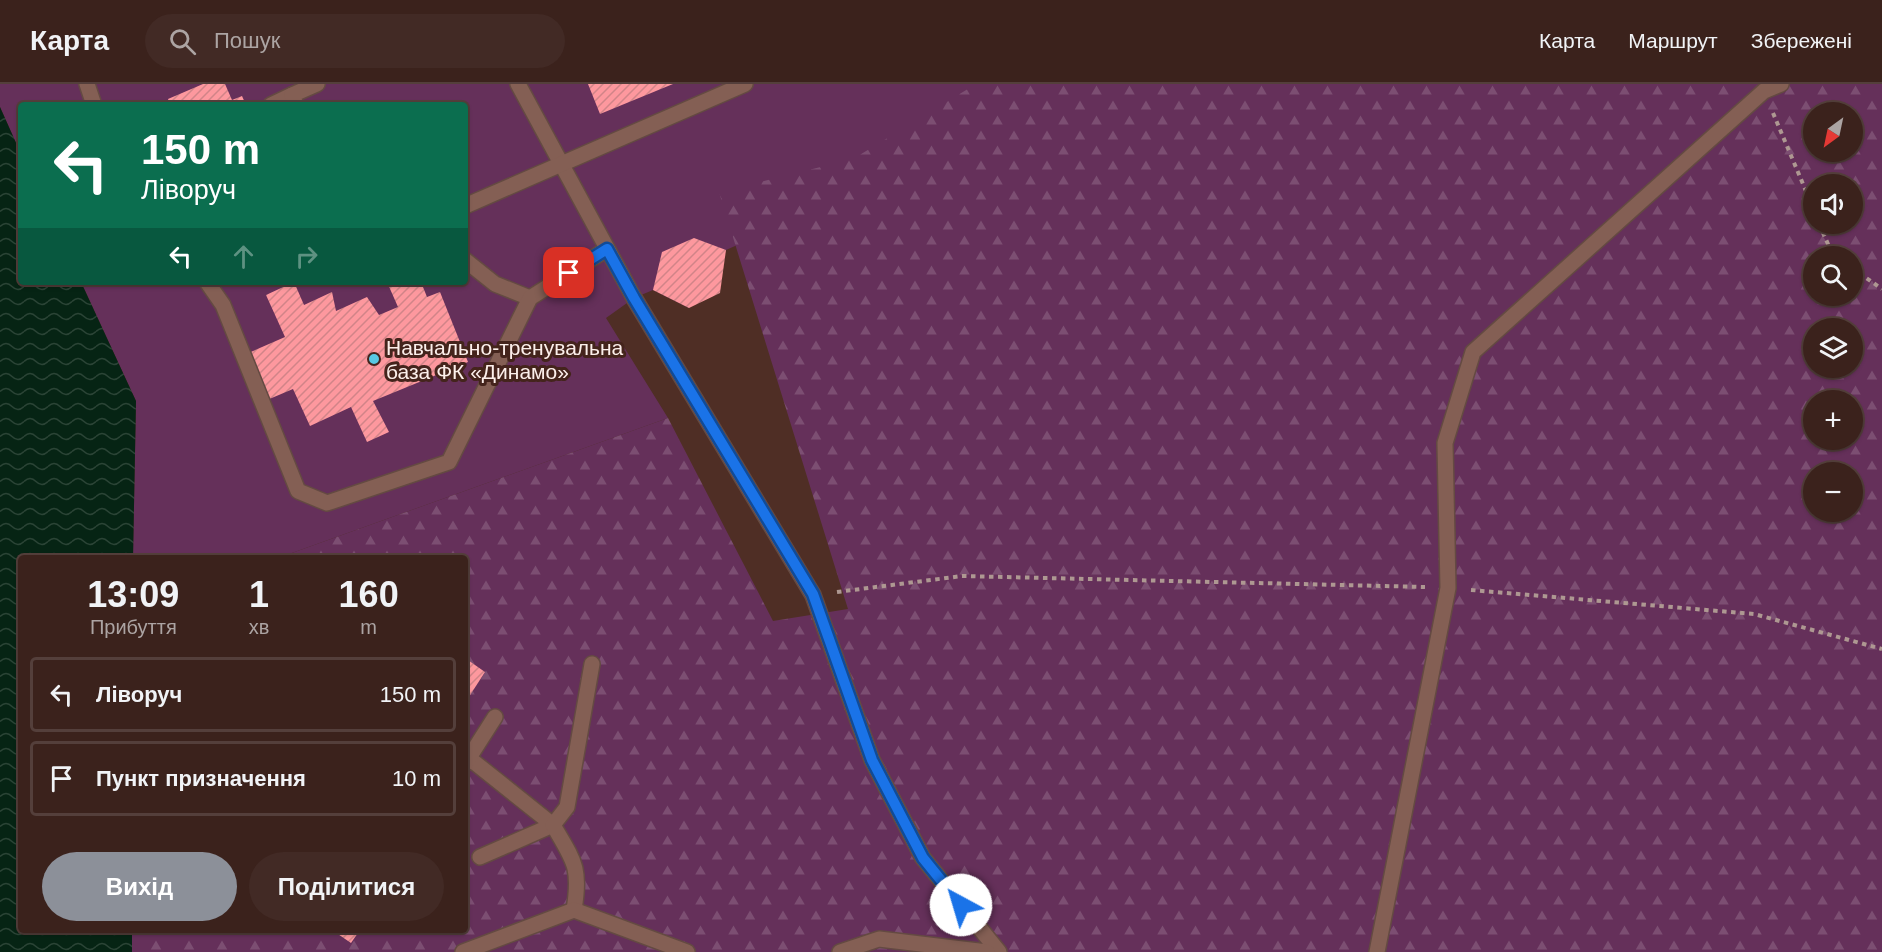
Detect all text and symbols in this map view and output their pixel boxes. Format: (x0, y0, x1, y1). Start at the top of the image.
search box (145, 14, 565, 68)
text: Карта (30, 25, 109, 56)
icon: search (166, 25, 199, 58)
text: Пошук (214, 28, 280, 53)
text: Карта (1539, 29, 1595, 52)
text: Маршрут (1628, 29, 1718, 52)
text: Збережені (1751, 29, 1852, 52)
north arrow (1803, 102, 1863, 162)
map controls (1803, 102, 1863, 522)
icon: left (42, 126, 120, 204)
text: 150 m (141, 126, 260, 173)
button: sound (1803, 174, 1863, 234)
text: Ліворуч (141, 175, 236, 205)
icon: left (164, 240, 197, 273)
icon: ahead (227, 240, 260, 273)
icon: right (290, 240, 323, 273)
button: search (1803, 246, 1863, 306)
pin (543, 247, 594, 298)
icon: arrive (552, 256, 585, 289)
button: layers (1803, 318, 1863, 378)
place label: Навчально-тренувальна база ФК «Динамо» (386, 336, 624, 383)
marker: Навчально-тренувальна база ФК «Динамо» (367, 352, 381, 366)
button: + (1803, 390, 1863, 450)
button: − (1803, 462, 1863, 522)
text: 13:09 (87, 574, 179, 615)
text: 1 (249, 574, 269, 615)
text: 160 (339, 574, 399, 615)
text: Прибуття (90, 616, 177, 638)
text: хв (249, 616, 269, 638)
text: m (360, 616, 377, 638)
icon: left (45, 678, 78, 711)
text: Ліворуч (96, 682, 182, 707)
text: 150 m (380, 682, 441, 707)
icon: arrive (45, 762, 78, 795)
text: Пункт призначення (96, 766, 306, 791)
text: 10 m (392, 766, 441, 791)
button: Вихід (42, 852, 237, 921)
button: Поділитися (249, 852, 444, 921)
position arrow (929, 873, 993, 937)

